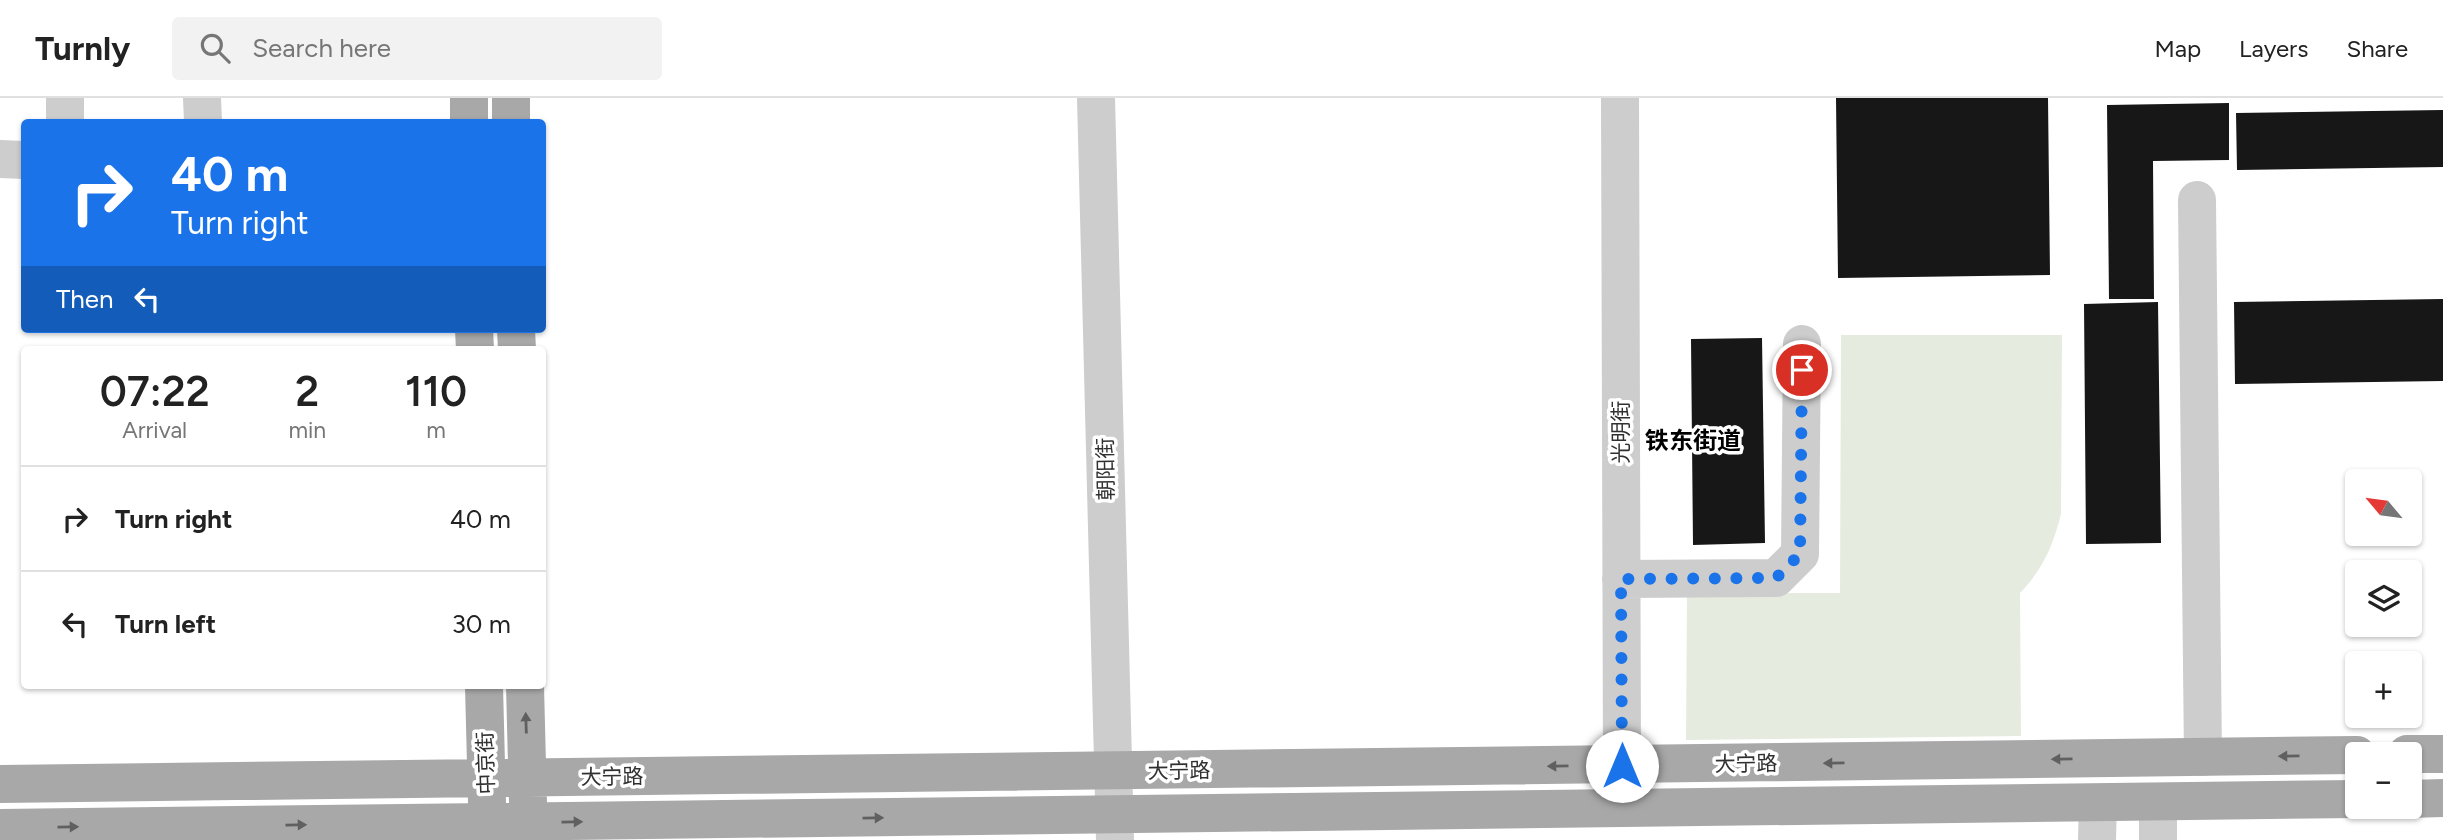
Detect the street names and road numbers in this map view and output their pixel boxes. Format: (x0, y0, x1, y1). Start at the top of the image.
street label: 光明街 (1608, 401, 1633, 464)
street label: 朝阳街 (1092, 437, 1119, 501)
street label: 中京街 (472, 731, 499, 795)
street label: 大宁路 (1714, 750, 1778, 777)
street label: 大宁路 (1147, 757, 1211, 784)
street label: 大宁路 (580, 763, 644, 790)

